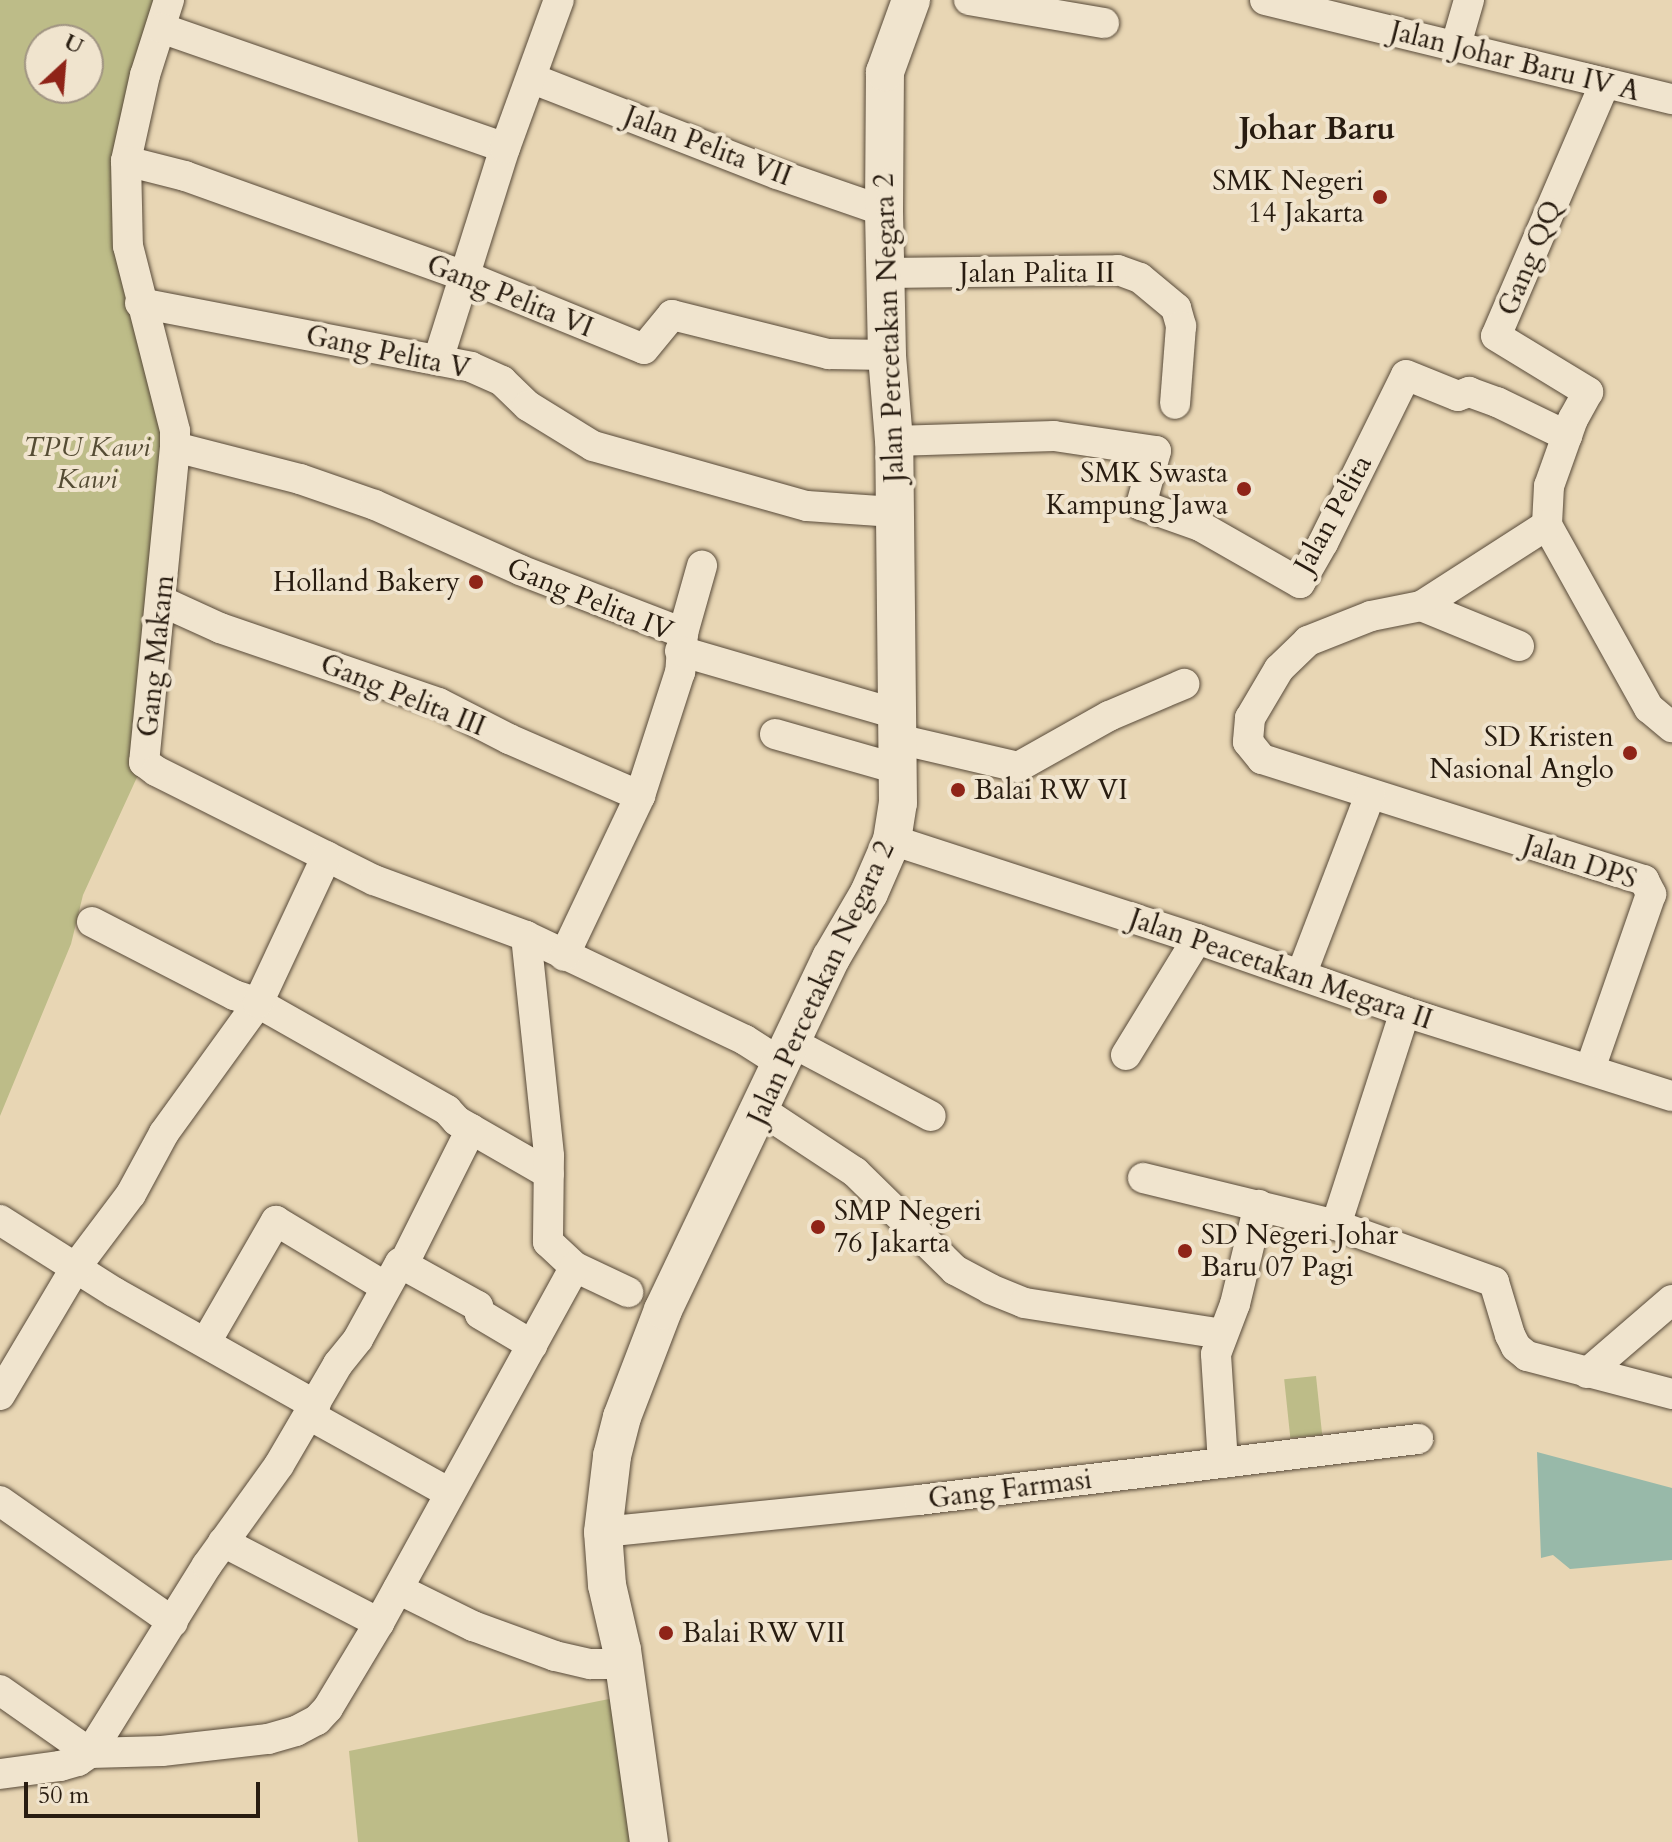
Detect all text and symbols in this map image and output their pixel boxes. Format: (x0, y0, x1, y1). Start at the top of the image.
street label: Jalan Johar Baru IV A (1387, 14, 1643, 108)
north arrow (24, 24, 104, 104)
text: U (59, 27, 88, 62)
street label: Jalan Pelita VII (620, 99, 796, 193)
district label: Johar Baru (1239, 110, 1395, 148)
place label: SMK Negeri 14 Jakarta (1212, 164, 1364, 230)
street label: Jalan Percetakan Negara 2 (867, 173, 911, 483)
marker: SMK Negeri 14 Jakarta (1371, 188, 1389, 206)
street label: Gang QQ (1491, 195, 1569, 321)
street label: Gang Pelita VI (422, 247, 598, 345)
street label: Jalan Palita II (959, 256, 1115, 290)
street label: Gang Pelita V (303, 318, 473, 386)
park label: TPU Kawi Kawi (24, 430, 150, 496)
street label: Jalan Pelita (1287, 449, 1379, 579)
place label: SMK Swasta Kampung Jawa (1046, 456, 1228, 522)
marker: SMK Swasta Kampung Jawa (1235, 480, 1253, 498)
street label: Gang Pelita IV (502, 550, 678, 648)
place label: Holland Bakery (273, 565, 460, 599)
street label: Gang Makam (131, 573, 181, 739)
marker: Holland Bakery (467, 573, 485, 591)
street label: Gang Pelita III (316, 647, 490, 743)
place label: SD Kristen Nasional Anglo (1429, 720, 1614, 786)
marker: SD Kristen Nasional Anglo (1621, 744, 1639, 762)
place label: Balai RW VI (974, 773, 1128, 807)
marker: Balai RW VI (949, 781, 967, 799)
street label: Jalan DPS (1519, 828, 1641, 896)
street label: Jalan Percetakan Negara 2 (740, 836, 902, 1130)
street label: Jalan Peacetakan Megara II (1125, 901, 1437, 1037)
place label: SMP Negeri 76 Jakarta (834, 1194, 982, 1260)
marker: SMP Negeri 76 Jakarta (809, 1218, 827, 1236)
place label: SD Negeri Johar Baru 07 Pagi (1201, 1218, 1398, 1284)
marker: SD Negeri Johar Baru 07 Pagi (1176, 1242, 1194, 1260)
street label: Gang Farmasi (926, 1462, 1094, 1516)
place label: Balai RW VII (682, 1616, 845, 1650)
marker: Balai RW VII (657, 1624, 675, 1642)
scale bar (28, 1766, 264, 1816)
text: 50 m (38, 1779, 89, 1812)

